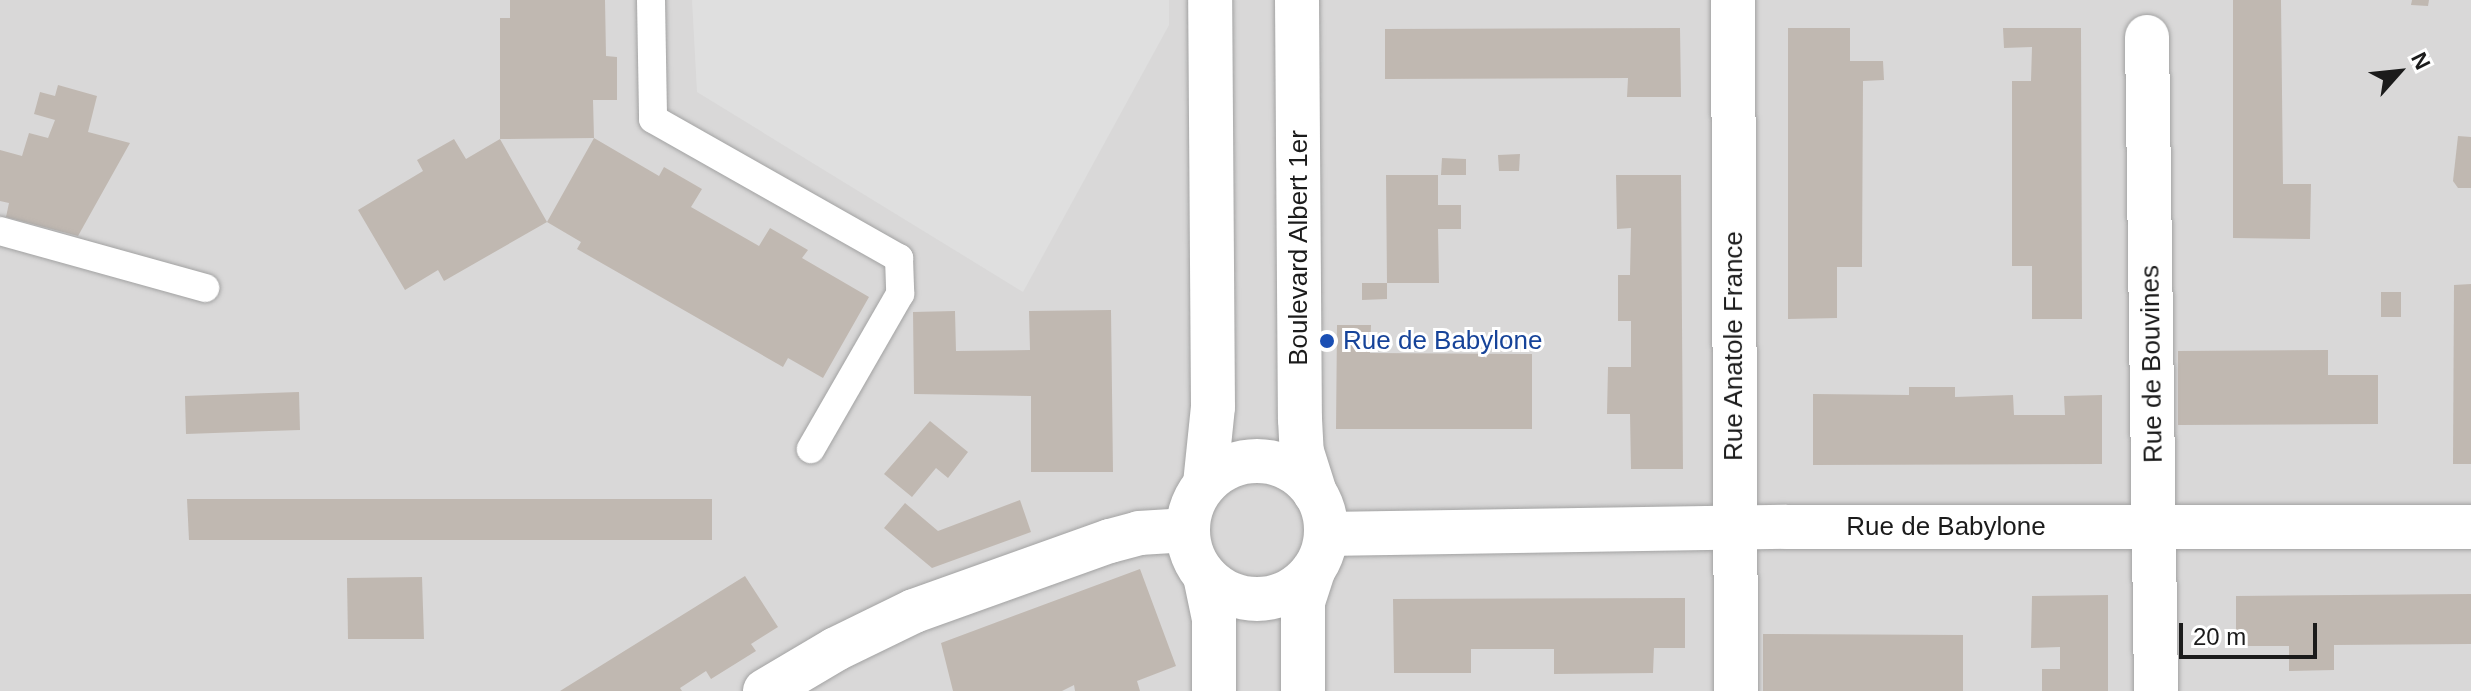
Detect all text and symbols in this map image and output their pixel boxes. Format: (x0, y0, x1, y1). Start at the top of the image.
north arrow (2359, 32, 2439, 112)
text: N (2406, 48, 2436, 74)
street label: Boulevard Albert 1er (1283, 129, 1315, 367)
street label: Rue Anatole France (1718, 230, 1750, 462)
street label: Rue de Bouvines (2135, 265, 2169, 463)
place label: Rue de Babylone (1343, 325, 1542, 357)
marker: Rue de Babylone (1318, 332, 1336, 350)
street label: Rue de Babylone (1846, 511, 2046, 543)
scale bar (2183, 607, 2321, 657)
text: 20 m (2193, 623, 2246, 650)

